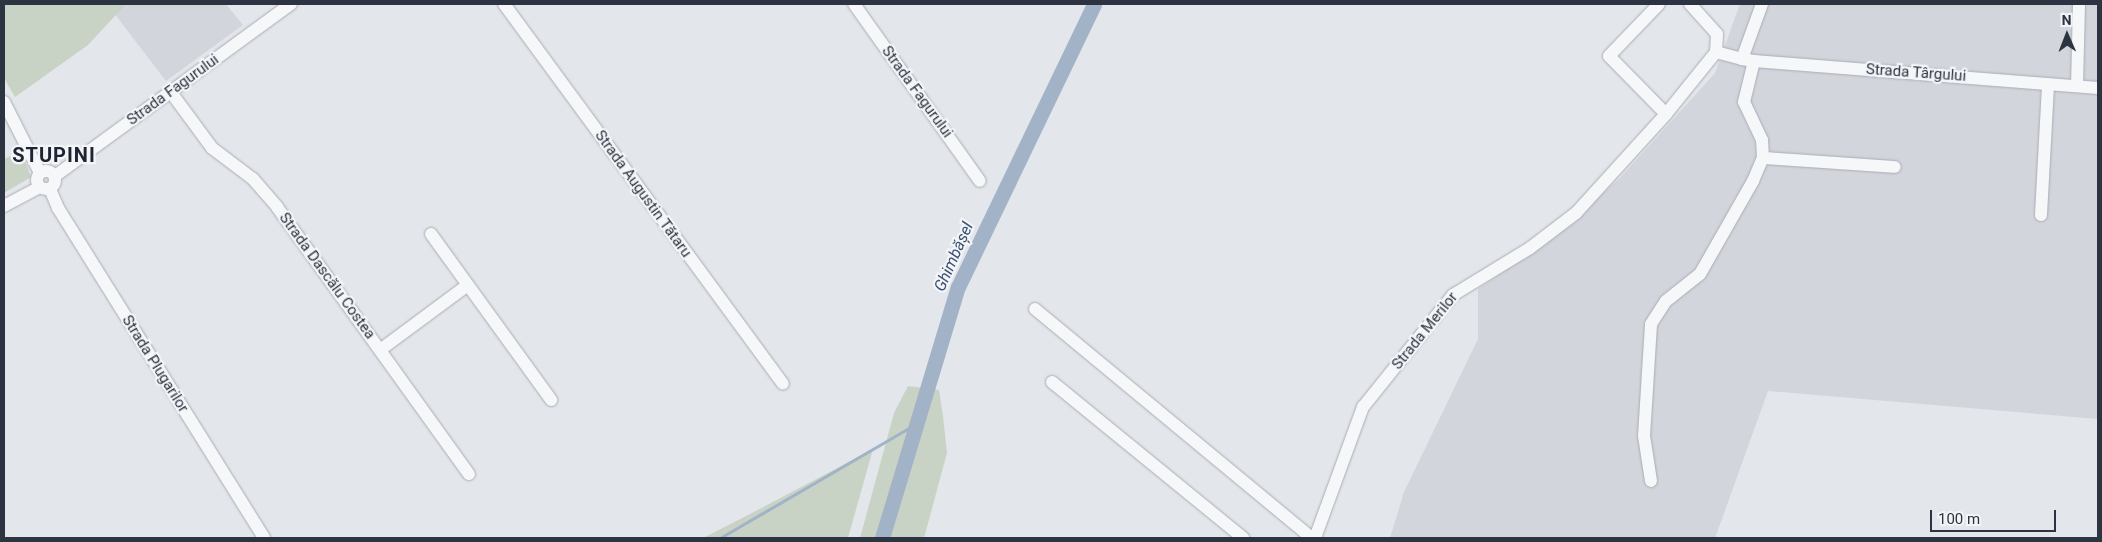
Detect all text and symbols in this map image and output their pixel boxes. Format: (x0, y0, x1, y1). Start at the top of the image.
north arrow (2042, 10, 2092, 60)
text: N (2062, 12, 2072, 28)
street label: Strada Fagurului (878, 43, 956, 141)
street label: Strada Fagurului (124, 51, 222, 129)
street label: Strada Târgului (1865, 61, 1967, 85)
street label: Strada Augustin Tătaru (591, 127, 695, 261)
district label: STUPINI (11, 143, 97, 167)
street label: Strada Dascălu Costea (275, 209, 379, 343)
water label: Ghimbășel (930, 219, 978, 295)
street label: Strada Merilor (1388, 289, 1462, 373)
street label: Strada Plugarilor (118, 312, 192, 416)
scale bar (1932, 500, 2058, 532)
text: 100 m (1938, 510, 1980, 528)

